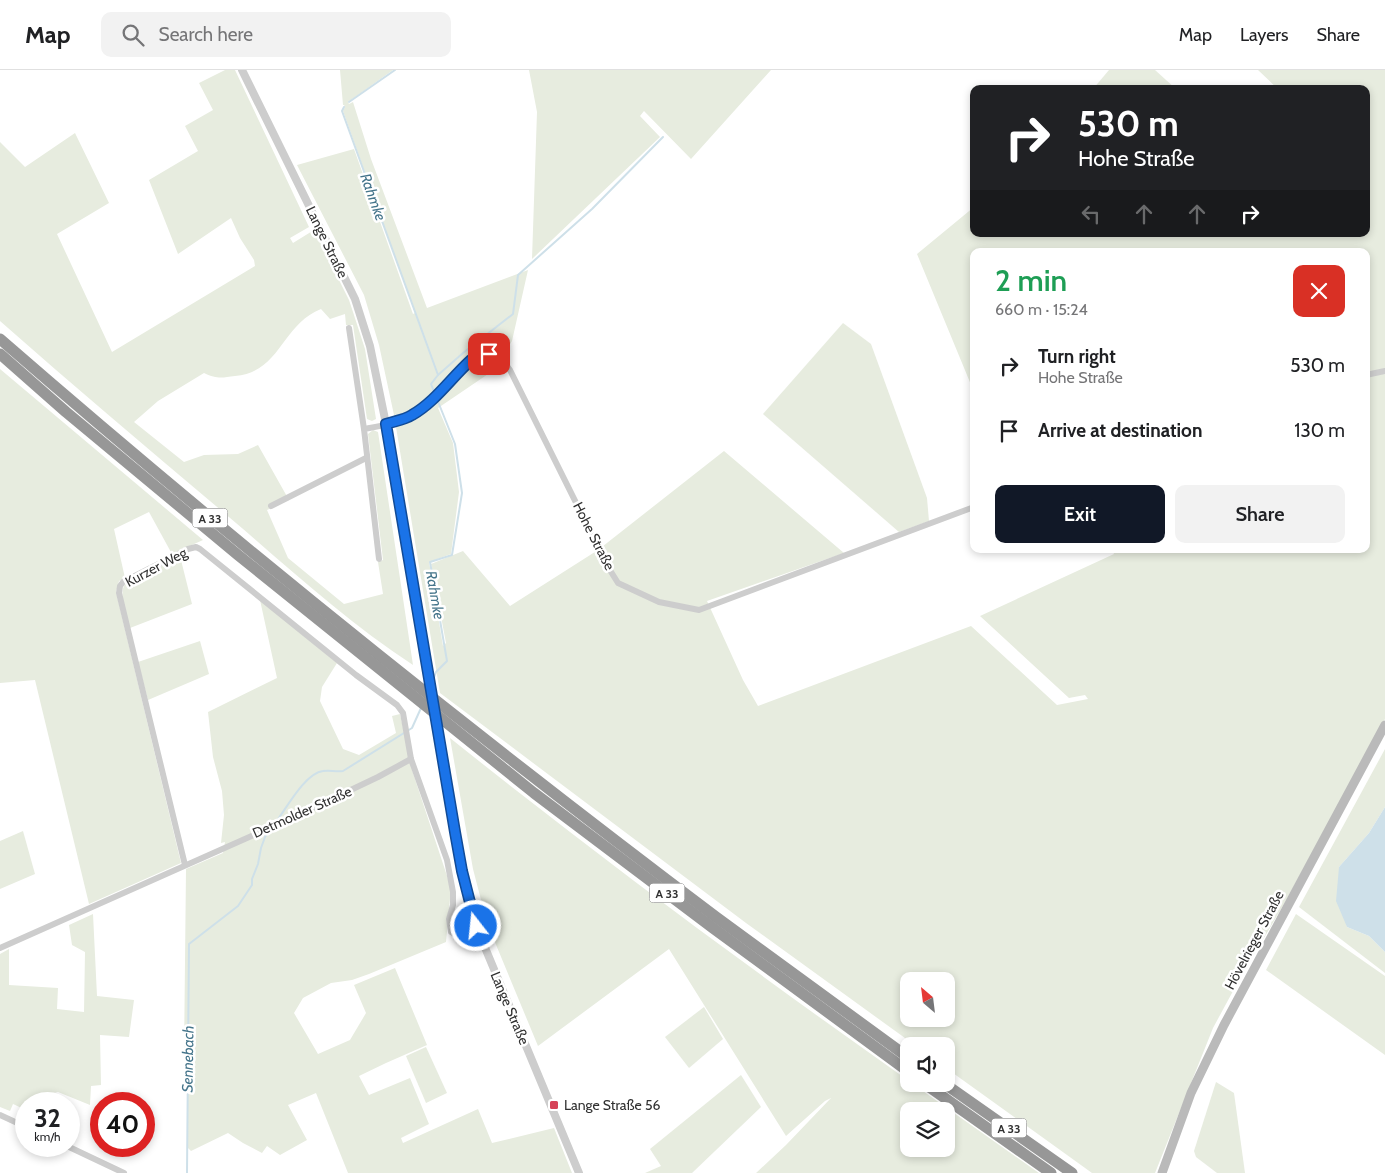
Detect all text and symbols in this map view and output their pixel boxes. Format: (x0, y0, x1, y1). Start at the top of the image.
search box (101, 12, 451, 57)
text: Map (25, 20, 71, 49)
icon: search (119, 21, 147, 49)
text: Search here (159, 23, 253, 46)
text: Map (1179, 24, 1212, 46)
text: Layers (1240, 24, 1289, 46)
text: Share (1317, 24, 1360, 46)
text: 530 m (1078, 102, 1179, 145)
icon: right (995, 105, 1060, 170)
text: Hohe Straße (1078, 145, 1195, 172)
water label: Rahmke (356, 171, 390, 223)
icon: left (1077, 200, 1105, 228)
icon: ahead (1130, 200, 1158, 228)
icon: ahead (1183, 200, 1211, 228)
icon: right (1236, 200, 1264, 228)
street label: Lange Straße (302, 203, 352, 281)
text: 2 min (995, 262, 1067, 299)
button: close (1293, 265, 1345, 317)
text: 660 m · 15:24 (995, 300, 1088, 319)
pin (468, 333, 510, 375)
icon: arrive (475, 340, 503, 368)
text: Turn right (1038, 345, 1116, 368)
icon: right (995, 352, 1023, 380)
text: 530 m (1290, 354, 1345, 377)
text: Hohe Straße (1038, 368, 1123, 387)
icon: arrive (995, 417, 1023, 445)
text: Arrive at destination (1038, 419, 1202, 442)
text: 130 m (1294, 419, 1345, 442)
button: Exit (995, 485, 1165, 543)
button: Share (1175, 485, 1345, 543)
street label: Hohe Straße (569, 499, 619, 573)
road number: A 33 (192, 508, 228, 528)
street label: Kurzer Weg (122, 543, 191, 591)
water label: Rahmke (422, 569, 448, 621)
street label: Detmolder Straße (250, 782, 354, 842)
road number: A 33 (650, 884, 684, 902)
street label: Hövelrieger Straße (1220, 887, 1288, 993)
position arrow (449, 899, 501, 951)
street label: Lange Straße (487, 969, 533, 1047)
north arrow (900, 972, 955, 1028)
map controls (900, 972, 955, 1157)
water label: Sennebach (178, 1025, 198, 1093)
button: sound (900, 1037, 955, 1092)
speed limit sign: 40 (90, 1092, 155, 1157)
place label: Lange Straße 56 (564, 1096, 660, 1114)
marker: Lange Straße 56 (548, 1099, 560, 1111)
button: layers (900, 1102, 955, 1157)
text: 32 (34, 1103, 61, 1133)
road number: A 33 (992, 1118, 1026, 1138)
text: km/h (34, 1129, 61, 1144)

